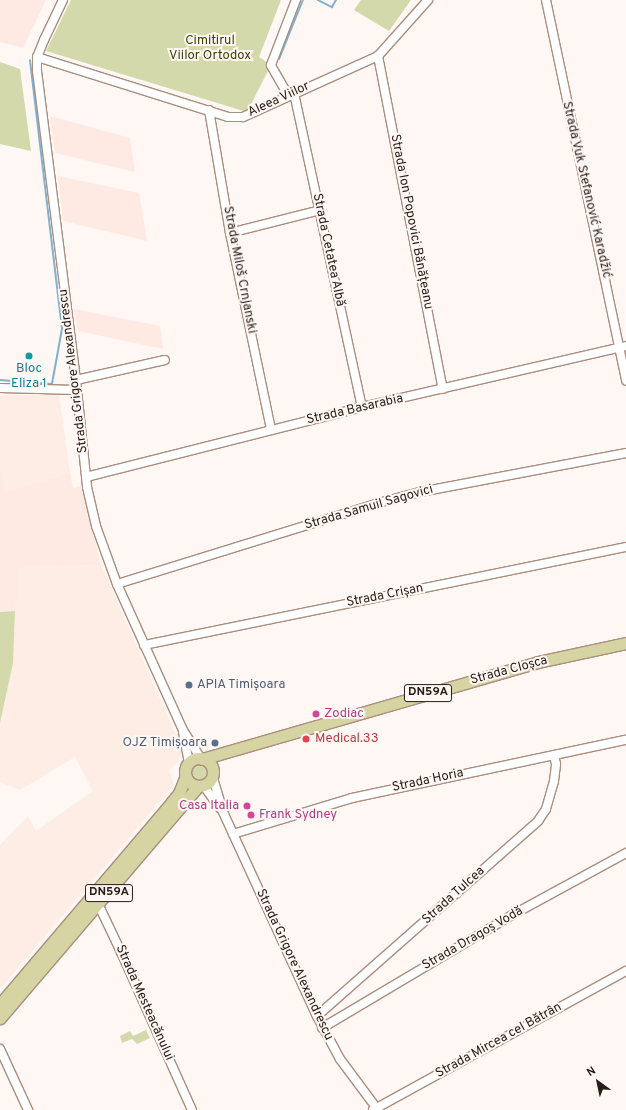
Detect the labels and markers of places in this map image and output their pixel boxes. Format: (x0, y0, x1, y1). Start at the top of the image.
marker: Bloc Eliza 1 (24, 351, 34, 361)
place label: Bloc Eliza 1 (11, 362, 47, 393)
place label: APIA Timișoara (197, 677, 286, 693)
marker: APIA Timișoara (184, 680, 194, 690)
place label: Zodiac (324, 706, 364, 722)
marker: Zodiac (311, 709, 321, 719)
place label: Medical.33 (315, 731, 379, 747)
marker: Medical.33 (300, 733, 312, 745)
place label: OJZ Timișoara (122, 735, 207, 751)
marker: OJZ Timișoara (210, 738, 220, 748)
place label: Casa Italia (179, 798, 239, 814)
marker: Casa Italia (242, 801, 252, 811)
place label: Frank Sydney (259, 807, 337, 823)
marker: Frank Sydney (246, 810, 256, 820)

